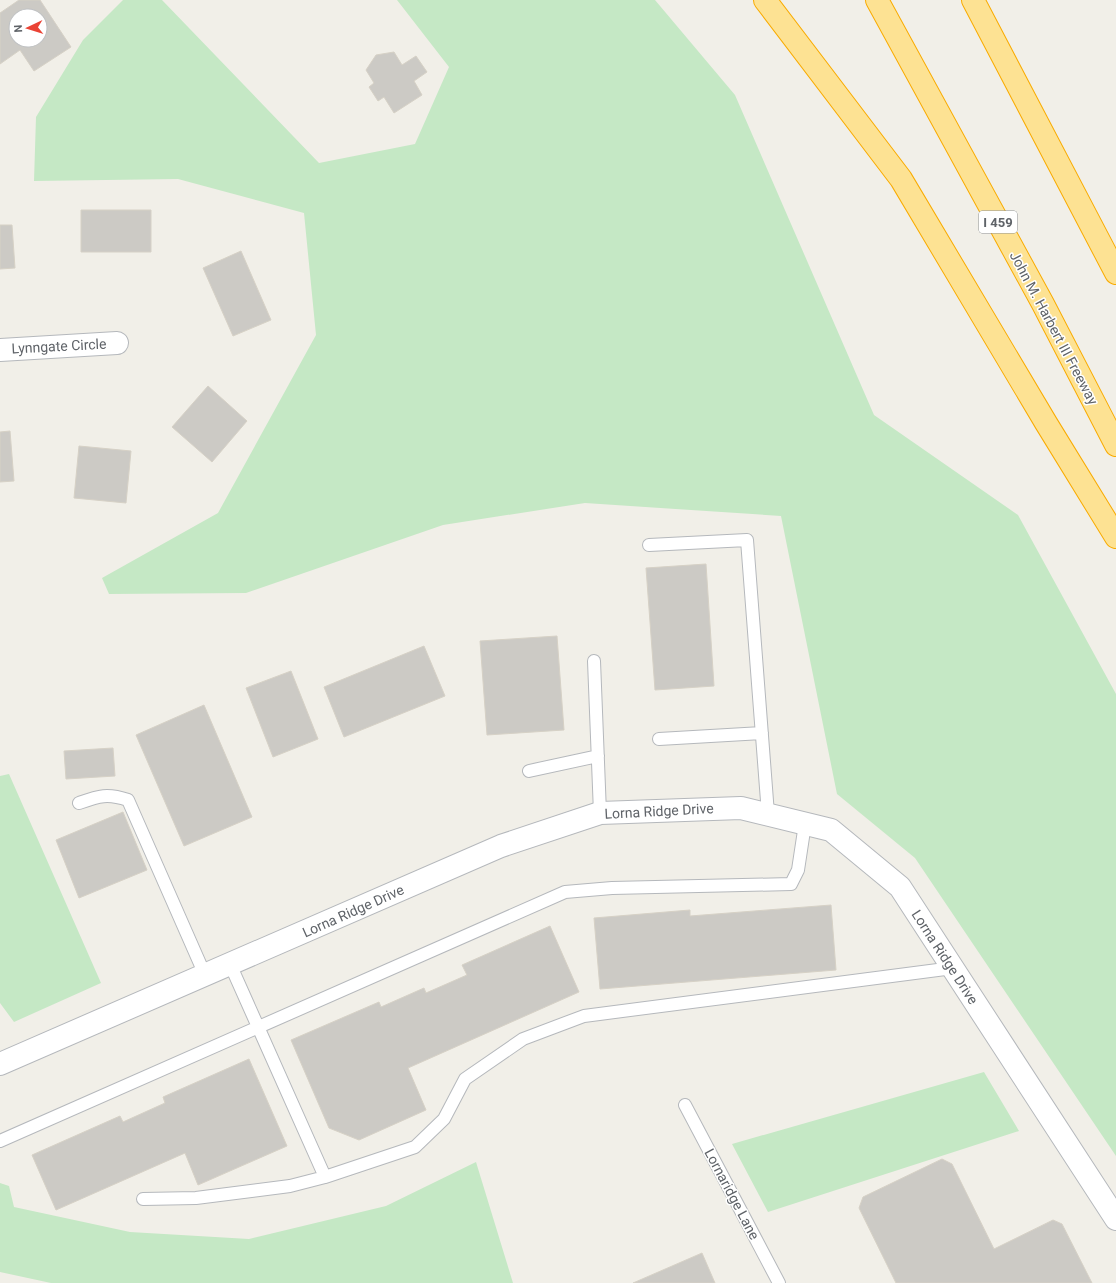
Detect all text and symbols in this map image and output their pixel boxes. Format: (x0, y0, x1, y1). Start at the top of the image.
north arrow (8, 8, 48, 48)
text: N (12, 24, 25, 33)
road number: I 459 (979, 211, 1017, 233)
street label: John M. Harbert III Freeway (1007, 249, 1101, 408)
street label: Lynngate Circle (11, 336, 107, 356)
street label: Lorna Ridge Drive (604, 800, 714, 822)
street label: Lorna Ridge Drive (300, 881, 406, 941)
street label: Lorna Ridge Drive (909, 907, 981, 1007)
street label: Lornaridge Lane (701, 1146, 763, 1242)

